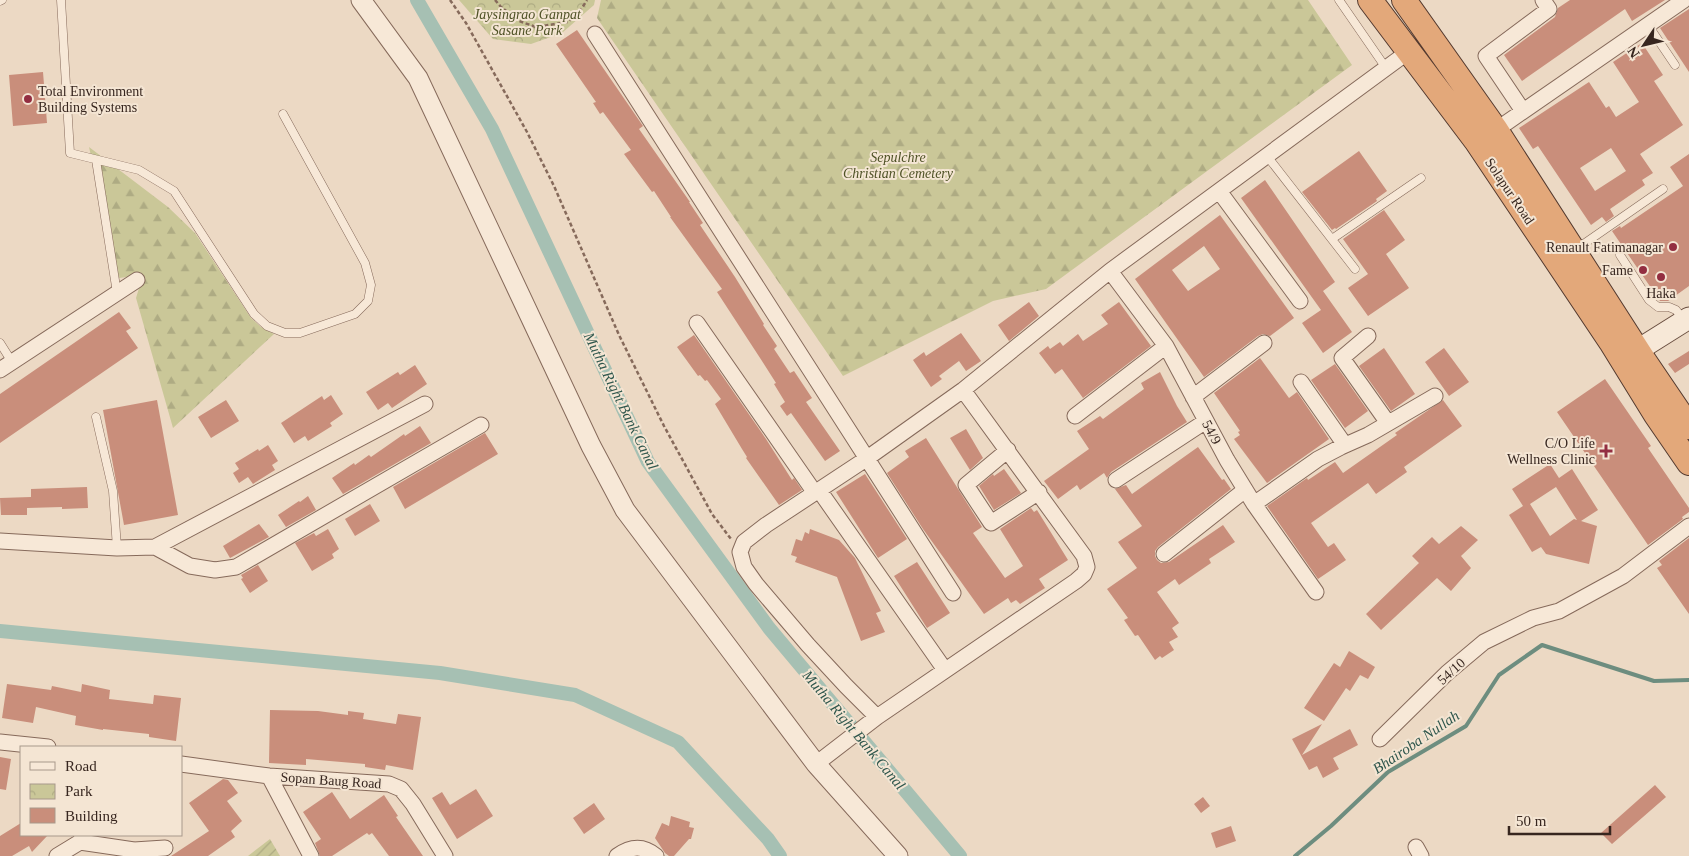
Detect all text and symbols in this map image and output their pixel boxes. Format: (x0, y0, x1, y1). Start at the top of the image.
park label: Jaysingrao Ganpat Sasane Park (473, 7, 582, 38)
north arrow (1619, 20, 1669, 70)
text: N (1625, 44, 1643, 61)
place label: Total Environment Building Systems (38, 84, 143, 115)
marker: Total Environment Building Systems (22, 93, 34, 105)
park label: Sepulchre Christian Cemetery (843, 150, 954, 181)
street label: Solapur Road (1482, 155, 1537, 227)
place label: Renault Fatimanagar (1546, 240, 1663, 255)
marker: Renault Fatimanagar (1667, 241, 1679, 253)
place label: Fame (1602, 263, 1633, 278)
marker: Fame (1637, 264, 1649, 276)
marker: Haka (1655, 271, 1667, 283)
place label: Haka (1646, 286, 1677, 301)
water label: Mutha Right Bank Canal (580, 329, 661, 472)
street label: 54/9 (1199, 418, 1224, 447)
place label: C/O Life Wellness Clinic (1507, 436, 1595, 467)
marker: C/O Life Wellness Clinic (1599, 444, 1613, 458)
street label: 54/10 (1434, 655, 1468, 688)
water label: Mutha Right Bank Canal (799, 666, 908, 793)
water label: Bhairoba Nullah (1370, 707, 1462, 777)
legend (20, 746, 182, 836)
text: Road (65, 758, 97, 774)
street label: Sopan Baug Road (280, 769, 382, 792)
text: Park (65, 783, 93, 799)
scale bar (1509, 804, 1610, 836)
text: Building (65, 808, 118, 824)
text: 50 m (1516, 813, 1547, 829)

